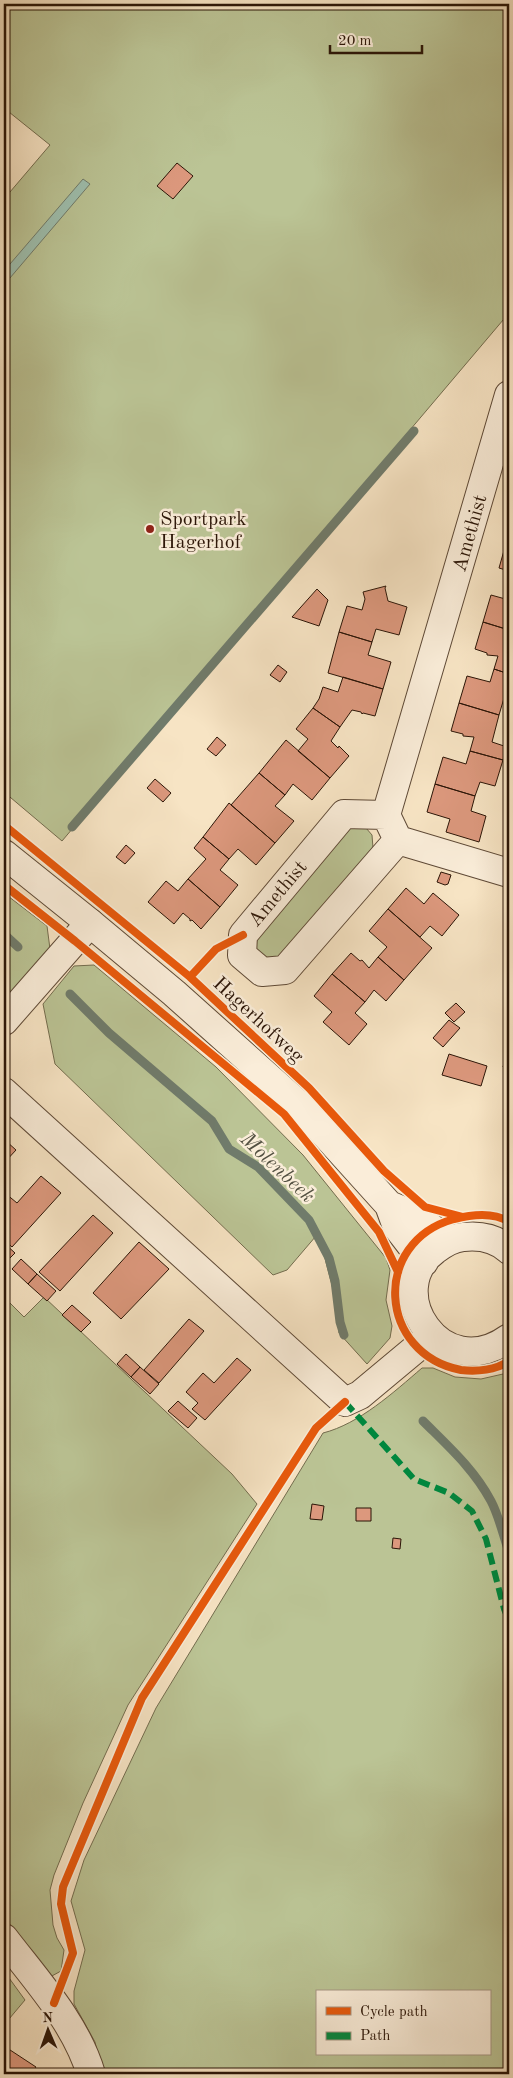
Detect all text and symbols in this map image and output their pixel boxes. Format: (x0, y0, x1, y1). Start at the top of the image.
scale bar (330, 22, 423, 54)
text: 20 m (338, 34, 372, 49)
street label: Amethist (450, 493, 491, 574)
place label: Sportpark Hagerhof (160, 510, 247, 553)
marker: Sportpark Hagerhof (144, 523, 156, 535)
street label: Amethist (245, 857, 312, 931)
street label: Hagerhofweg (208, 974, 307, 1067)
water label: Molenbeek (235, 1128, 318, 1207)
legend (316, 1990, 490, 2056)
text: Cycle path (360, 2005, 428, 2020)
north arrow (22, 2006, 72, 2056)
text: N (42, 2011, 53, 2025)
text: Path (360, 2029, 390, 2044)

